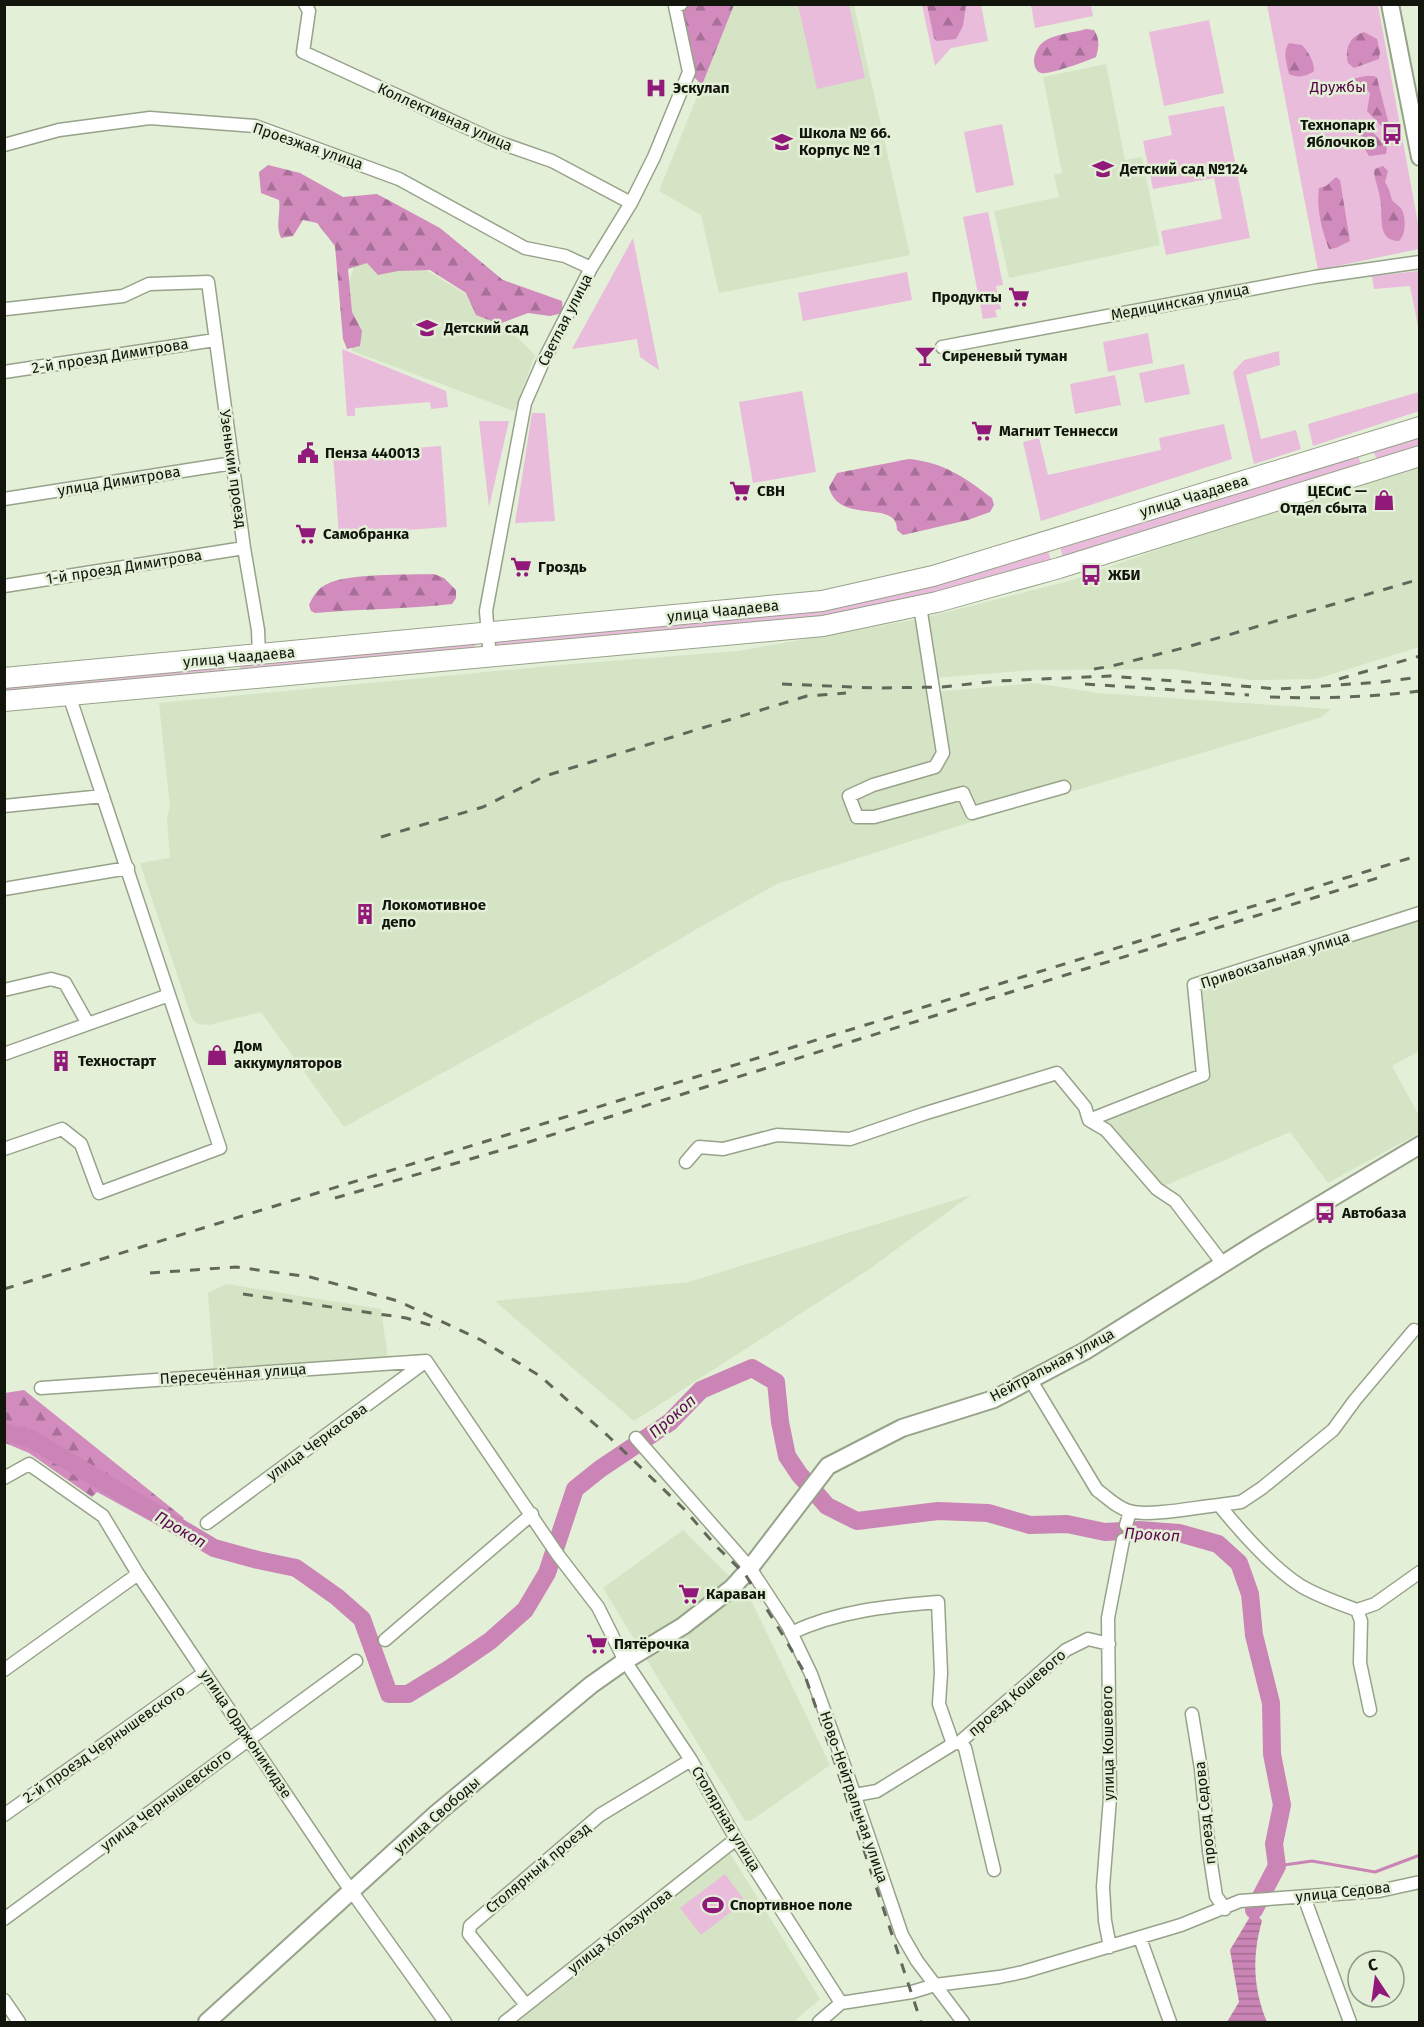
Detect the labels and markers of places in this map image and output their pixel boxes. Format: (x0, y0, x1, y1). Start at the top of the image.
hospital icon: Эскулап (644, 76, 668, 100)
place label: Эскулап (673, 79, 730, 97)
place label: Технопарк Яблочков (1300, 116, 1376, 151)
bus stop icon: Технопарк Яблочков (1380, 122, 1404, 146)
place label: Школа № 66. Корпус № 1 (799, 124, 891, 159)
school or university icon: Школа № 66. Корпус № 1 (770, 130, 794, 154)
school or university icon: Детский сад №124 (1091, 157, 1115, 181)
place label: Детский сад №124 (1119, 160, 1248, 178)
supermarket icon: Продукты (1007, 285, 1031, 309)
place label: Продукты (932, 288, 1002, 306)
school or university icon: Детский сад (415, 316, 439, 340)
place label: Детский сад (443, 319, 529, 337)
bar icon: Сиреневый туман (913, 344, 937, 368)
place label: Сиреневый туман (942, 347, 1068, 365)
supermarket icon: Магнит Теннесси (970, 419, 994, 443)
place label: Магнит Теннесси (999, 422, 1118, 440)
public building icon: Пенза 440013 (296, 441, 320, 465)
place label: Пенза 440013 (325, 444, 420, 462)
supermarket icon: СВН (728, 479, 752, 503)
place label: СВН (757, 482, 785, 500)
place label: ЦЕСиС — Отдел сбыта (1280, 482, 1367, 517)
shop icon: ЦЕСиС — Отдел сбыта (1372, 488, 1396, 512)
supermarket icon: Самобранка (294, 522, 318, 546)
place label: Самобранка (323, 525, 409, 543)
supermarket icon: Гроздь (509, 555, 533, 579)
place label: Гроздь (538, 558, 587, 576)
bus stop icon: ЖБИ (1079, 563, 1103, 587)
place label: ЖБИ (1107, 566, 1140, 584)
place label: Локомотивное депо (382, 896, 486, 931)
building icon: Локомотивное депо (353, 902, 377, 926)
place label: Дом аккумуляторов (233, 1037, 342, 1072)
shop icon: Дом аккумуляторов (205, 1043, 229, 1067)
building icon: Техностарт (49, 1049, 73, 1073)
place label: Техностарт (78, 1052, 157, 1070)
bus stop icon: Автобаза (1313, 1201, 1337, 1225)
place label: Автобаза (1341, 1204, 1407, 1222)
supermarket icon: Караван (677, 1582, 701, 1606)
place label: Караван (706, 1585, 766, 1603)
supermarket icon: Пятёрочка (585, 1632, 609, 1656)
place label: Пятёрочка (614, 1635, 690, 1653)
sports icon: Спортивное поле (701, 1893, 725, 1917)
place label: Спортивное поле (730, 1896, 852, 1914)

